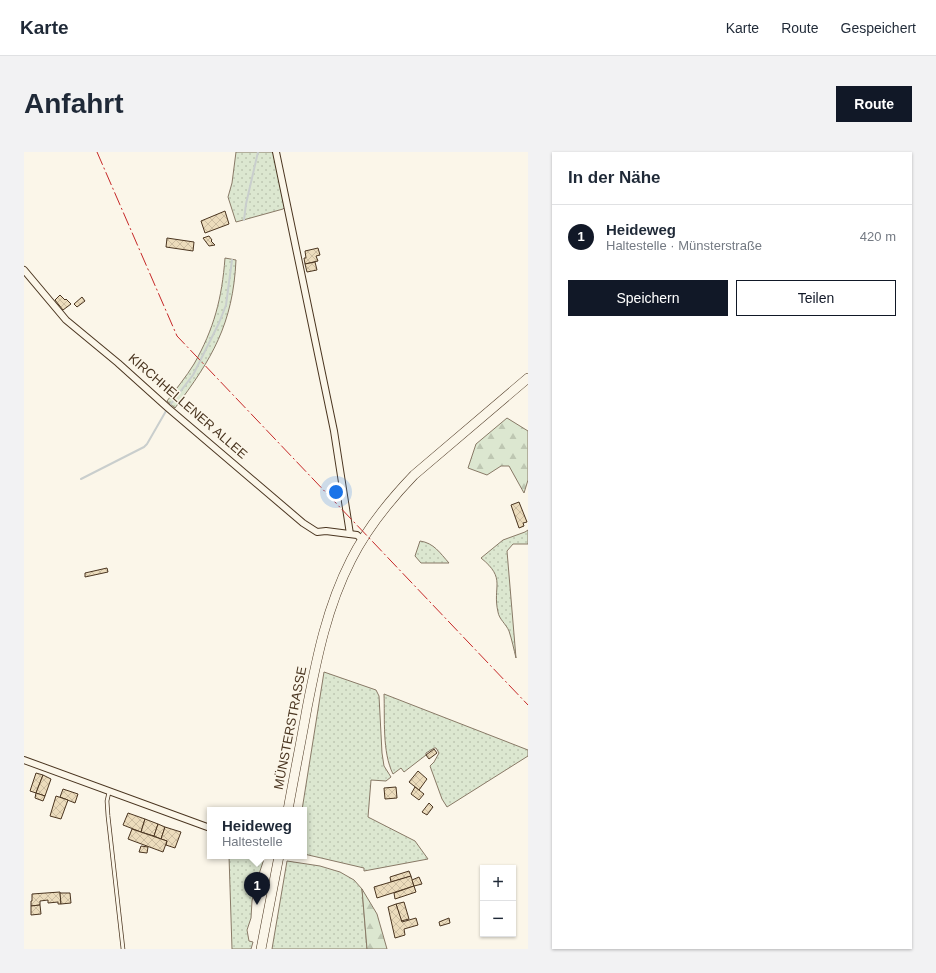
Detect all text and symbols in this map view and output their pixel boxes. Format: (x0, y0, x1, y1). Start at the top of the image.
text: Karte (20, 17, 69, 38)
text: Karte (726, 20, 759, 36)
text: Route (781, 20, 819, 36)
text: Gespeichert (841, 20, 916, 36)
button: Route (836, 86, 912, 122)
text: Anfahrt (24, 88, 124, 119)
text: In der Nähe (568, 168, 661, 187)
text: Heideweg (606, 221, 676, 238)
text: 1 (577, 229, 585, 244)
text: 420 m (860, 229, 896, 244)
text: Haltestelle · Münsterstraße (606, 238, 762, 253)
button: Speichern (568, 280, 728, 316)
button: Teilen (736, 280, 896, 316)
street label: KIRCHHELLENER ALLEE (126, 350, 251, 462)
your location (326, 482, 346, 502)
street label: MÜNSTERSTRASSE (271, 665, 309, 791)
popup (207, 807, 307, 859)
text: Heideweg (222, 817, 292, 834)
text: Haltestelle (222, 834, 283, 849)
map controls (480, 865, 516, 937)
button: + (480, 865, 516, 901)
pin: 1 (244, 872, 270, 905)
button: − (480, 901, 516, 937)

